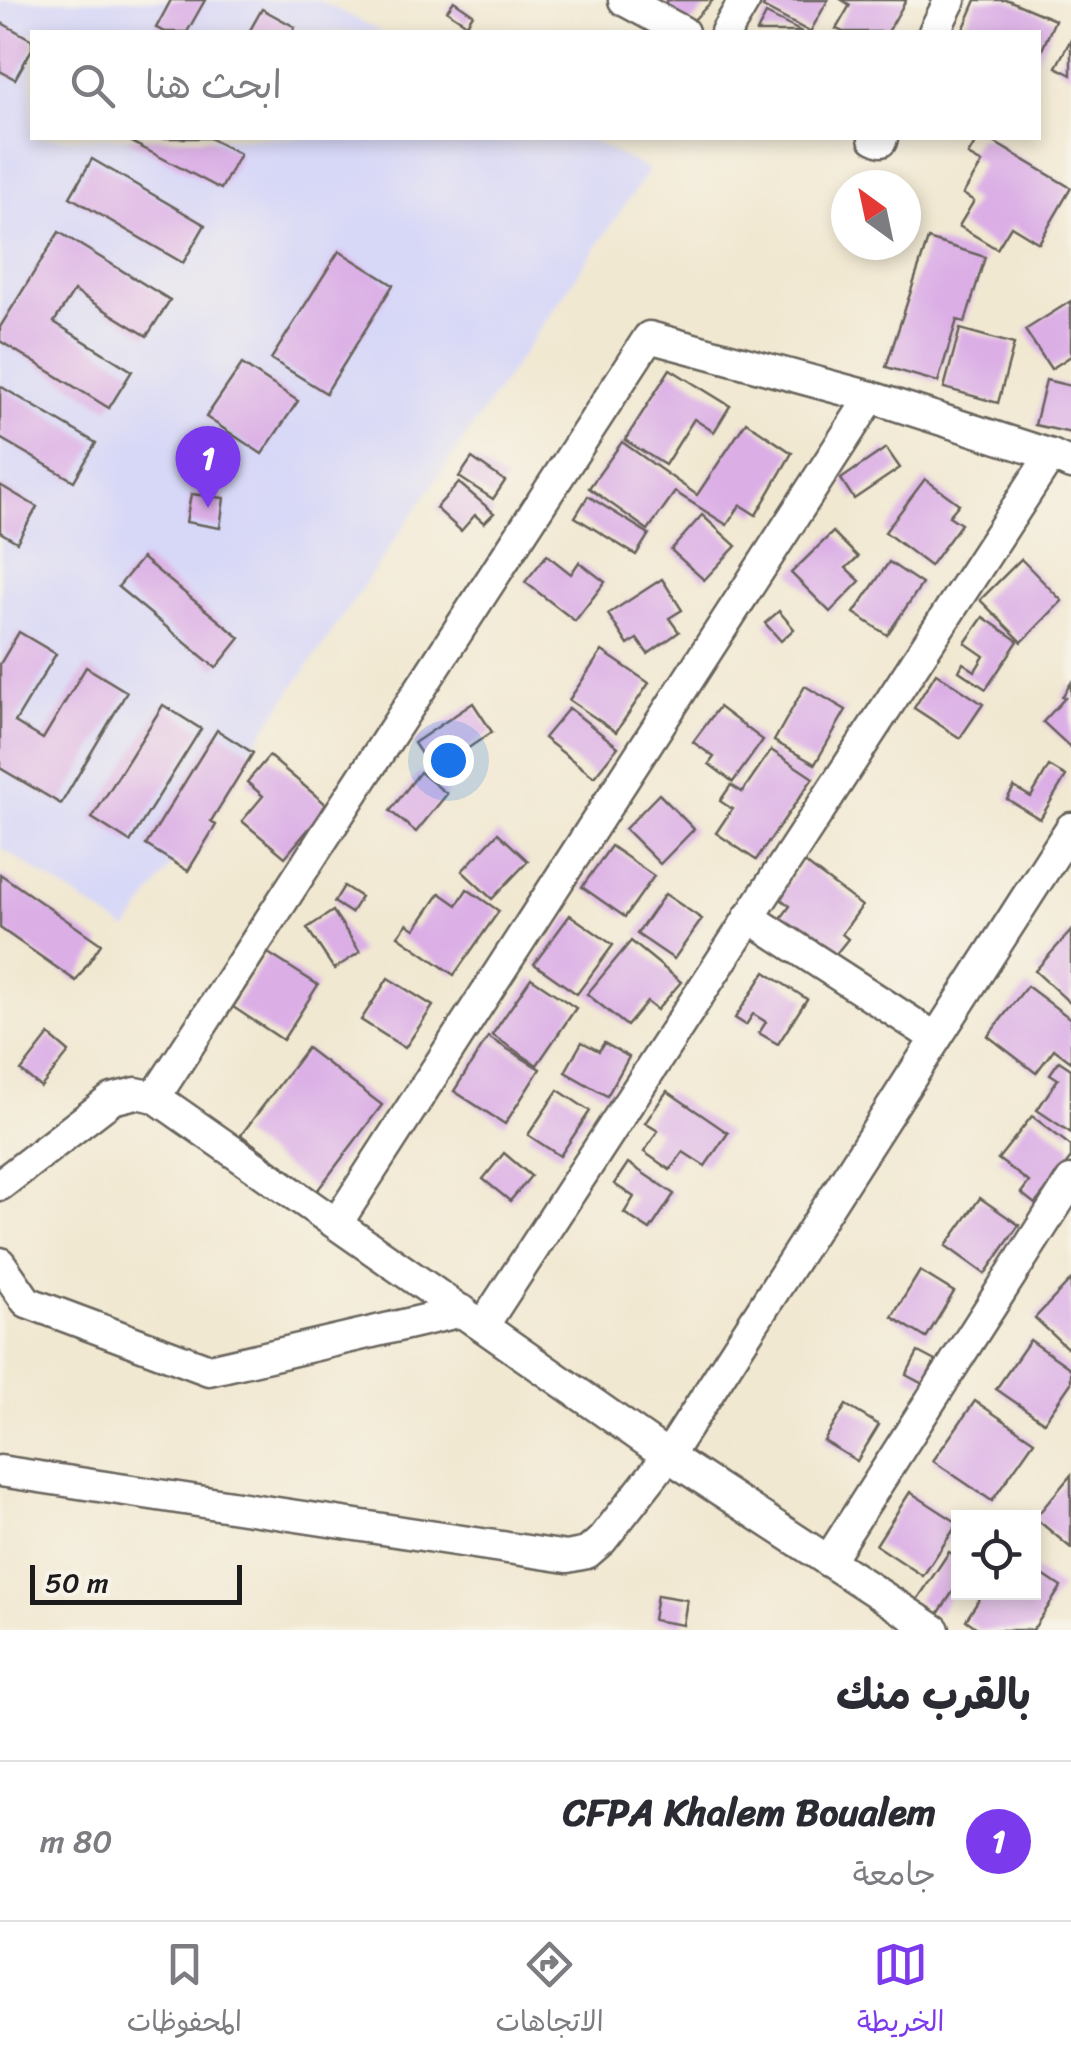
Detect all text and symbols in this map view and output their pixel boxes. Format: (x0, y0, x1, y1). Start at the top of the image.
search box (30, 30, 1041, 140)
text: ابحث هنا (145, 52, 282, 119)
icon: search (65, 58, 120, 113)
north arrow (831, 170, 921, 260)
pin: 1 (176, 426, 240, 508)
your location (423, 735, 474, 786)
map controls (951, 1510, 1041, 1600)
button: locate (951, 1510, 1041, 1600)
text: 50 m (45, 1558, 109, 1607)
scale bar (30, 1560, 242, 1604)
text: بالقرب منك (836, 1658, 1031, 1732)
text: CFPA Khalem Boualem (563, 1779, 936, 1846)
text: 80 m (40, 1813, 112, 1870)
text: 1 (992, 1813, 1005, 1870)
text: جامعة (853, 1846, 936, 1903)
tab: المحفوظات (127, 1937, 242, 2046)
tab: الاتجاهات (495, 1937, 604, 2046)
tab: الخريطة (857, 1937, 944, 2046)

